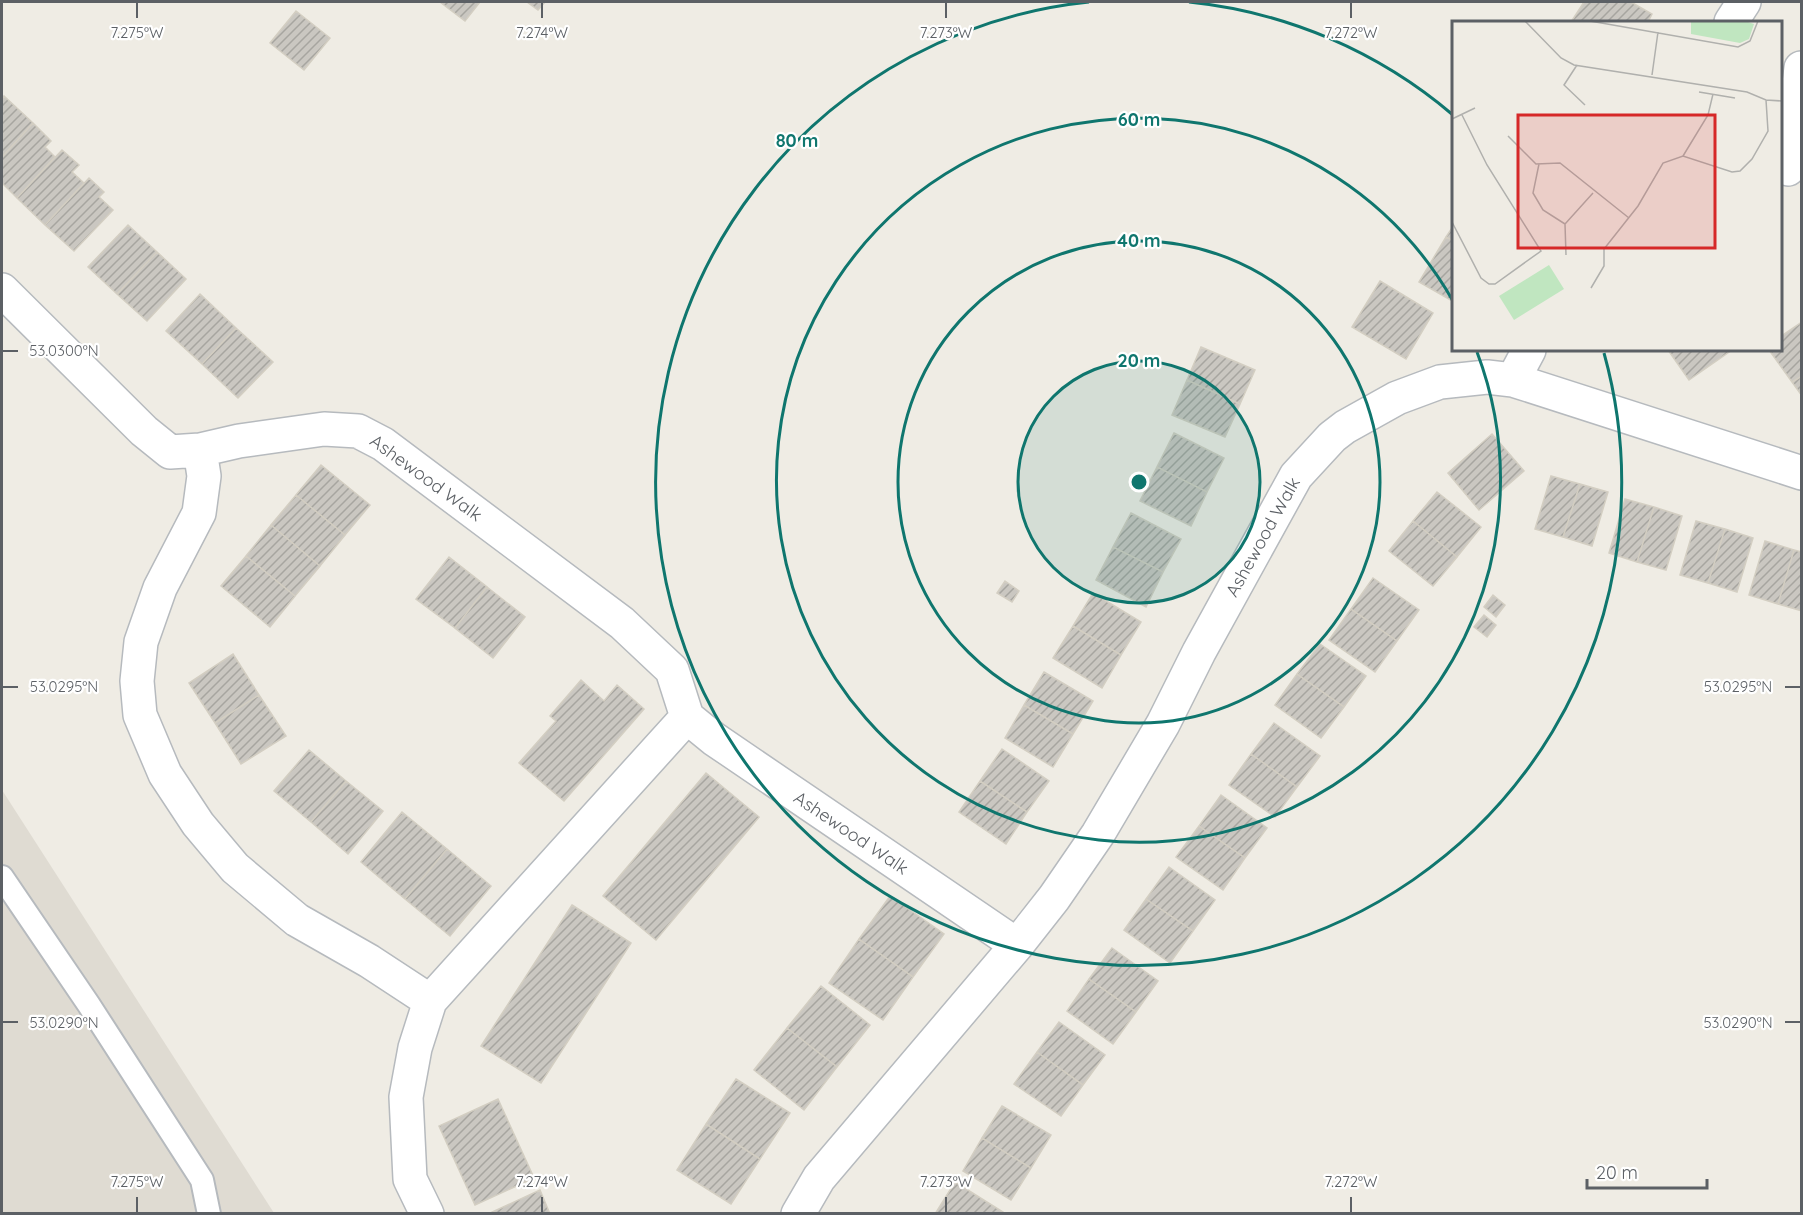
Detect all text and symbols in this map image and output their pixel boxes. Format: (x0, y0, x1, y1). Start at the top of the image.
inset map (1452, 21, 1782, 351)
text: 7.275°W (111, 23, 164, 42)
text: 7.274°W (516, 23, 568, 42)
text: 7.273°W (920, 23, 973, 42)
text: 7.272°W (1325, 23, 1378, 42)
text: 60 m (1118, 108, 1160, 131)
text: 80 m (776, 129, 818, 152)
text: 40 m (1117, 229, 1161, 252)
text: 53.0300°N (29, 341, 99, 360)
text: 20 m (1118, 349, 1160, 372)
street label: Ashewood Walk (366, 429, 487, 526)
centre of rings (1129, 472, 1149, 492)
street label: Ashewood Walk (1220, 473, 1305, 601)
text: 53.0295°N (30, 677, 98, 696)
text: 53.0295°N (1704, 677, 1772, 696)
street label: Ashewood Walk (790, 786, 913, 879)
text: 53.0290°N (29, 1013, 99, 1032)
text: 53.0290°N (1703, 1013, 1773, 1032)
scale bar (1587, 1152, 1707, 1190)
text: 20 m (1596, 1161, 1638, 1184)
text: 7.275°W (111, 1172, 164, 1191)
text: 7.274°W (516, 1172, 568, 1191)
text: 7.273°W (920, 1172, 973, 1191)
text: 7.272°W (1325, 1172, 1378, 1191)

